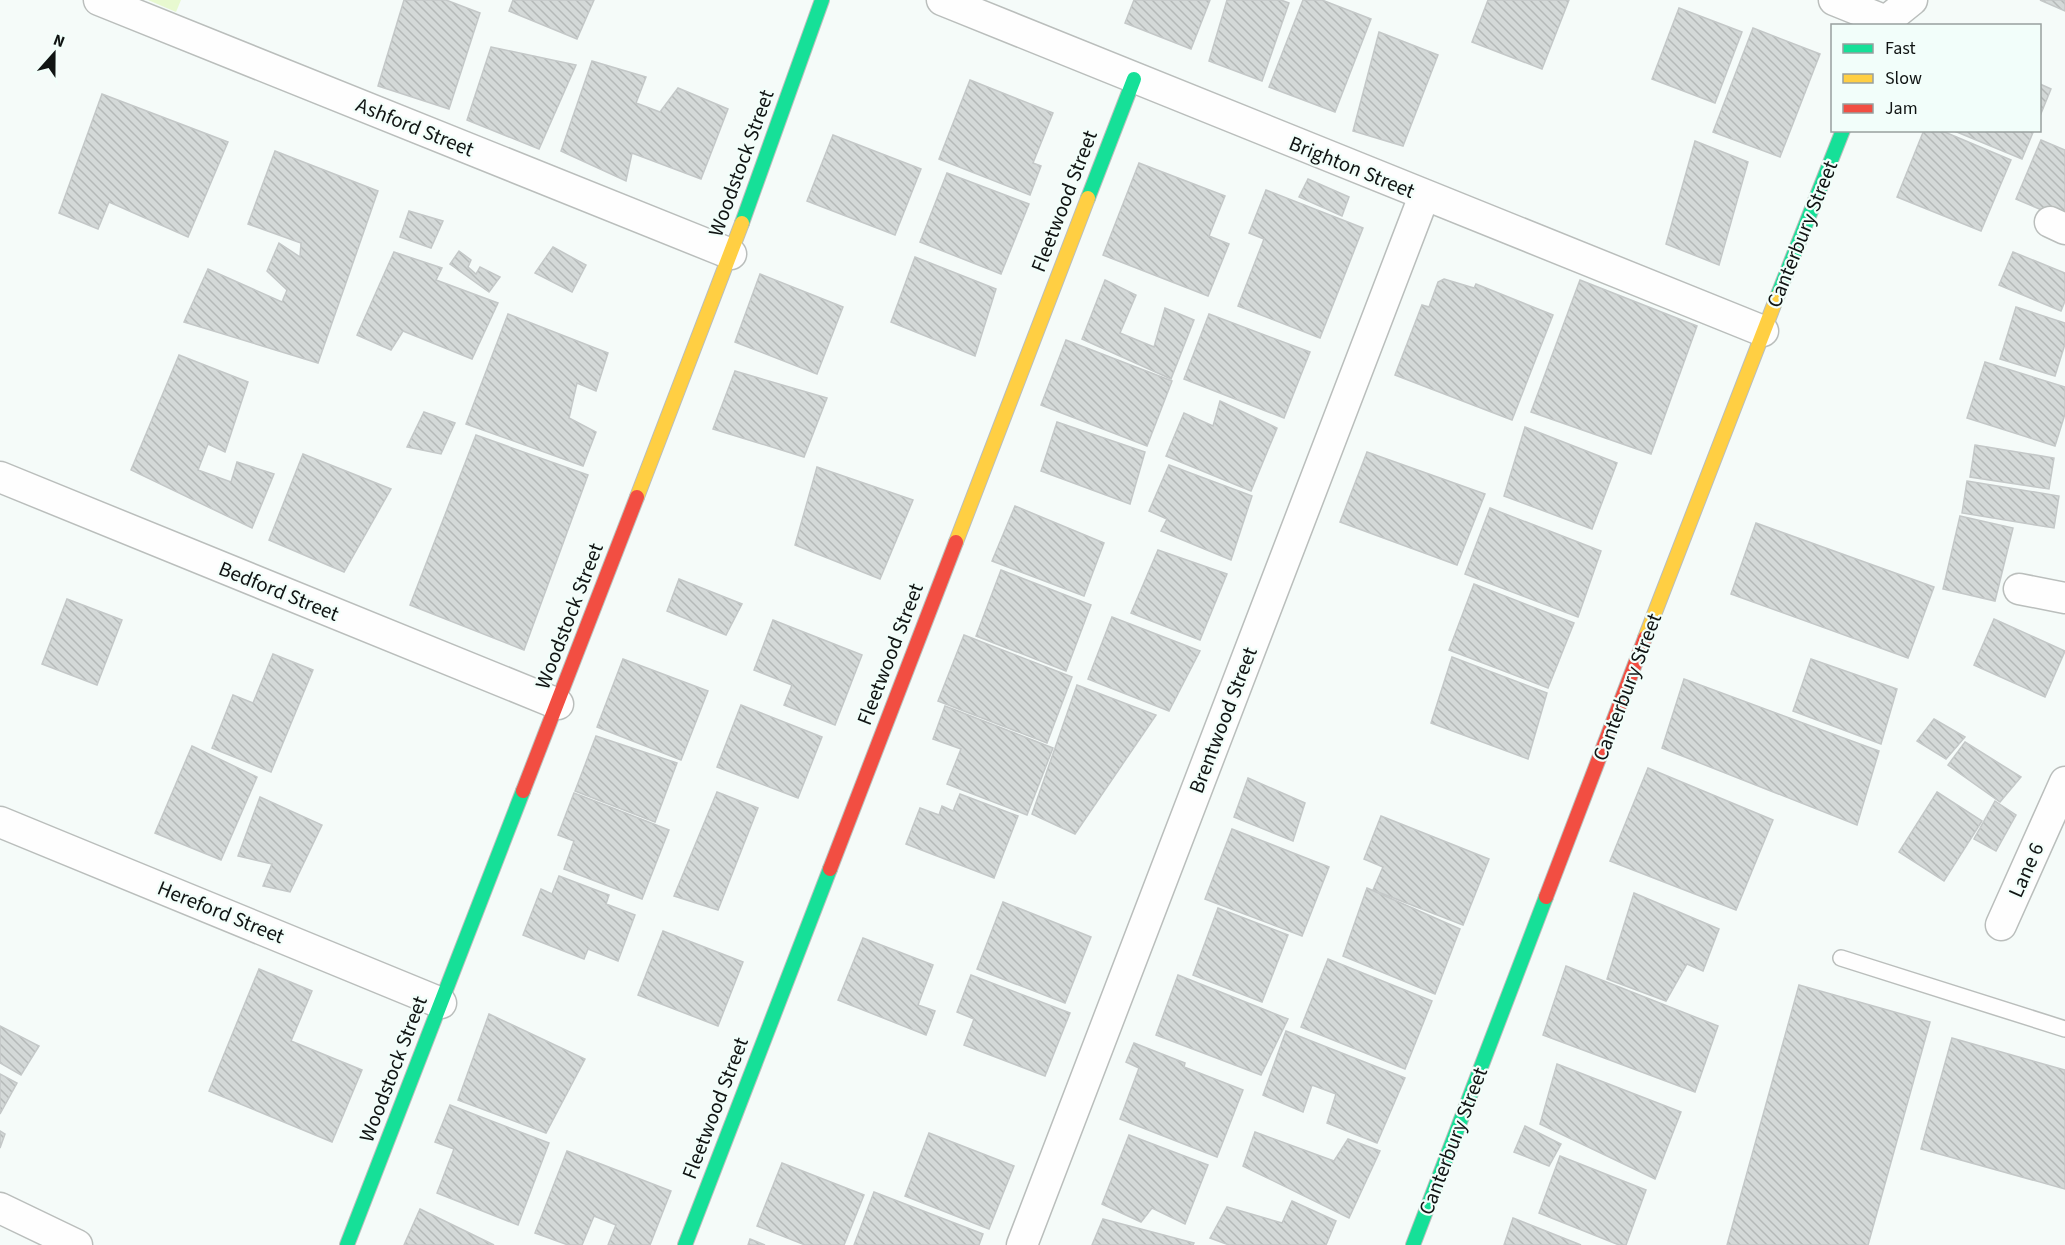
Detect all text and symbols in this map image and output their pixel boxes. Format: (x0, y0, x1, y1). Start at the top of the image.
north arrow (24, 24, 84, 84)
legend (1831, 24, 2041, 132)
text: N (50, 29, 68, 53)
text: Fast (1885, 36, 1916, 61)
text: Slow (1885, 66, 1922, 91)
street label: Woodstock Street (701, 85, 781, 241)
street label: Ashford Street (351, 90, 479, 164)
text: Jam (1885, 96, 1918, 121)
street label: Fleetwood Street (1023, 126, 1105, 276)
street label: Brighton Street (1285, 128, 1419, 206)
street label: Canterbury Street (1759, 156, 1845, 312)
street label: Woodstock Street (527, 539, 611, 693)
street label: Bedford Street (214, 553, 344, 629)
street label: Fleetwood Street (849, 579, 931, 729)
street label: Canterbury Street (1585, 609, 1669, 765)
street label: Brentwood Street (1181, 642, 1265, 798)
street label: Lane 6 (2001, 838, 2051, 902)
street label: Hereford Street (153, 873, 289, 951)
street label: Woodstock Street (351, 992, 435, 1146)
street label: Fleetwood Street (674, 1033, 756, 1183)
street label: Canterbury Street (1411, 1063, 1495, 1219)

